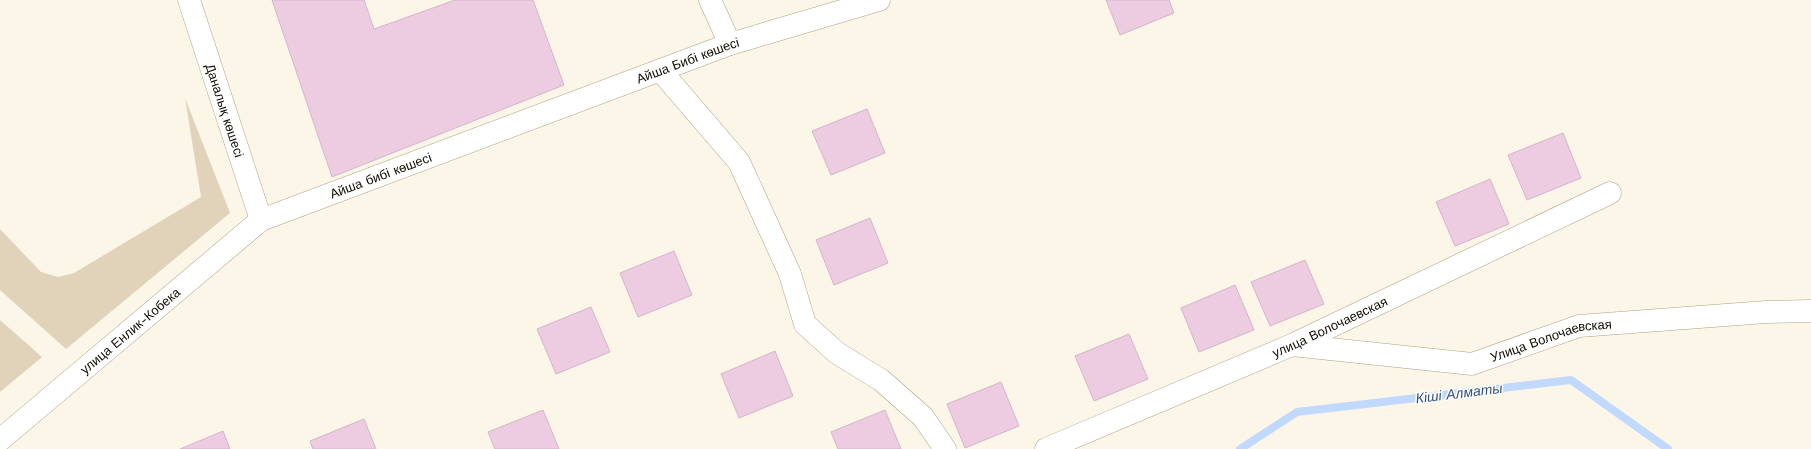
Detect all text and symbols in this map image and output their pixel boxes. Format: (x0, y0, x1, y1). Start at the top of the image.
street label: Айша Бибі көшесі (634, 35, 741, 86)
street label: Даналық көшесі (202, 62, 247, 159)
street label: Айша бибі көшесі (328, 150, 434, 202)
street label: улица Енлик-Кобека (77, 284, 184, 377)
street label: улица Волочаевская (1270, 294, 1390, 360)
street label: Улица Волочаевская (1488, 317, 1612, 365)
water label: Кіші Алматы (1415, 380, 1504, 406)

